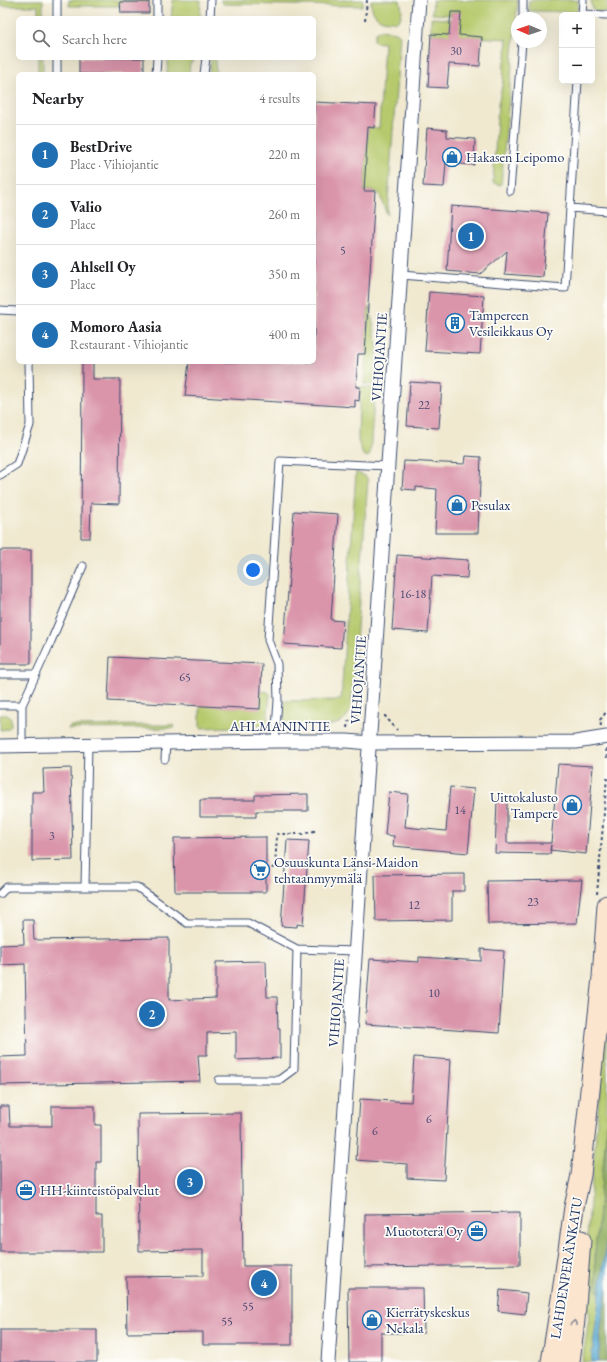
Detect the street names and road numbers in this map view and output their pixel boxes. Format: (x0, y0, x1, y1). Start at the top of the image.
street label: VIHIOJANTIE (367, 312, 391, 402)
street label: VIHIOJANTIE (346, 635, 370, 725)
street label: AHLMANINTIE (229, 717, 330, 735)
street label: VIHIOJANTIE (324, 958, 348, 1048)
street label: LAHDENPERÄNKATU (546, 1195, 586, 1340)

